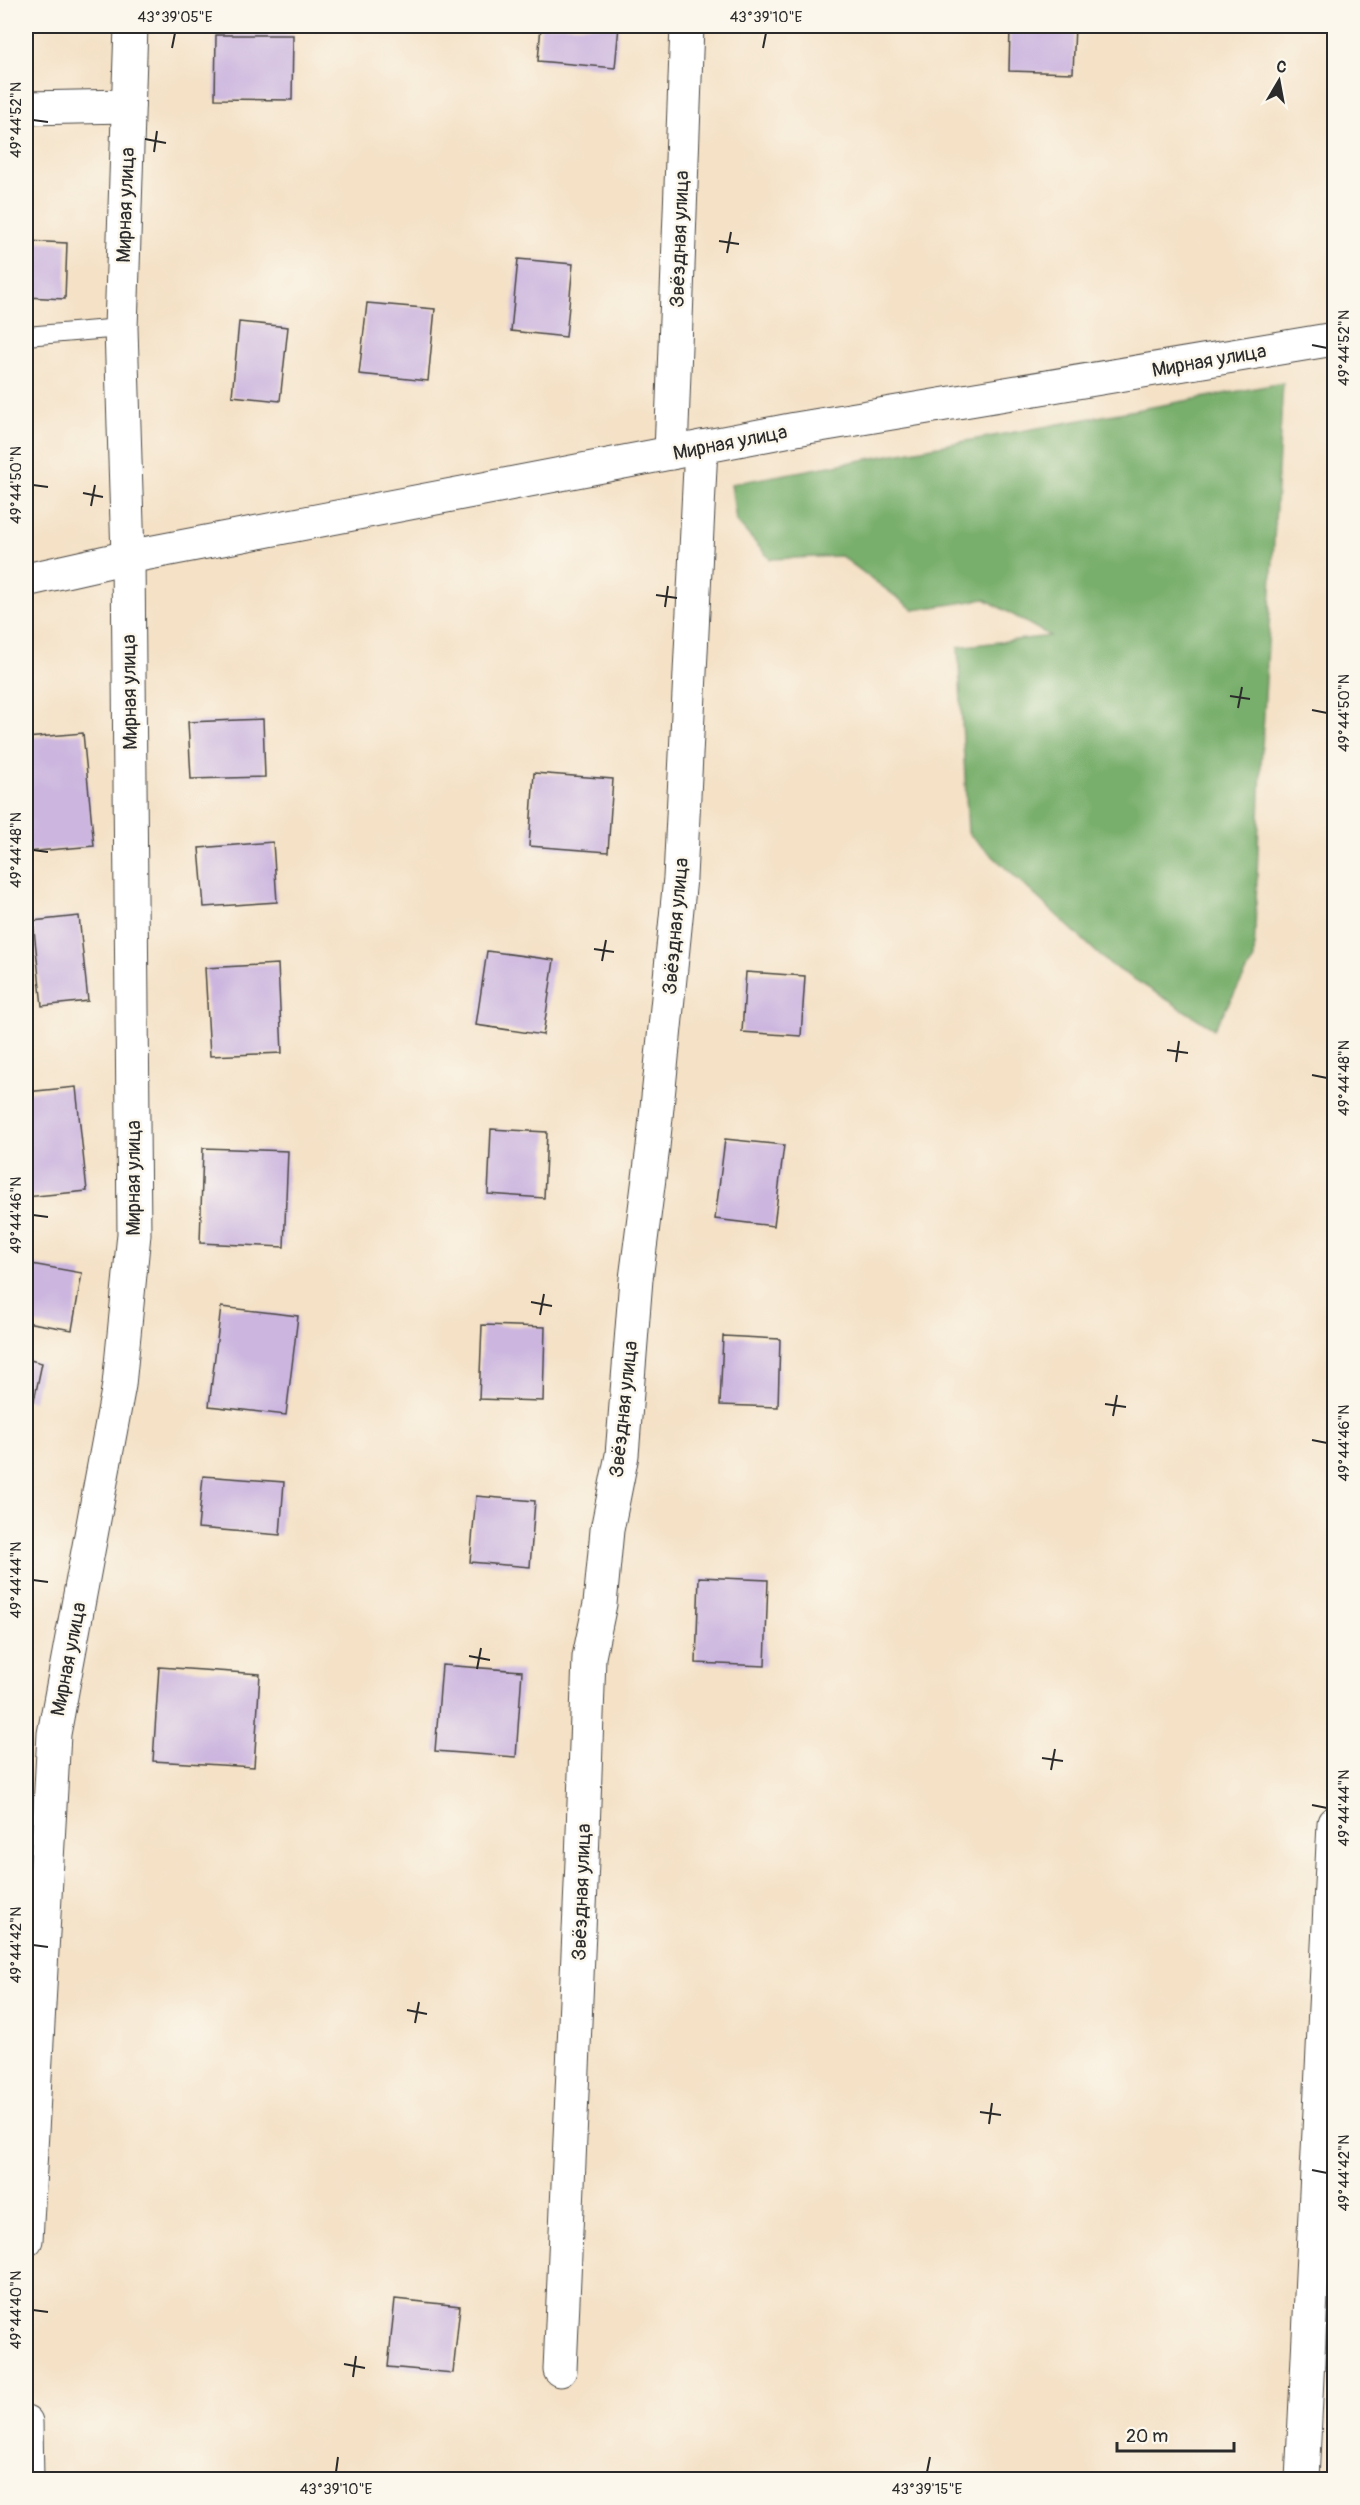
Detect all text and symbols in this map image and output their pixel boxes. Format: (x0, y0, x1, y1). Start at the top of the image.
text: 43°39'05"E (138, 8, 213, 27)
text: 43°39'10"E (730, 8, 803, 27)
north arrow (1249, 51, 1309, 111)
text: С (1275, 57, 1288, 78)
text: 49°44'52"N (7, 82, 26, 158)
street label: Мирная улица (111, 147, 140, 263)
street label: Звёздная улица (665, 170, 694, 308)
text: 49°44'52"N (1335, 310, 1354, 386)
street label: Мирная улица (1150, 338, 1268, 383)
street label: Мирная улица (671, 419, 789, 466)
text: 49°44'50"N (7, 446, 26, 524)
street label: Мирная улица (116, 634, 143, 750)
text: 49°44'50"N (1335, 674, 1354, 752)
text: 49°44'48"N (7, 812, 26, 888)
street label: Звёздная улица (657, 857, 694, 995)
text: 49°44'48"N (1335, 1040, 1354, 1116)
street label: Мирная улица (121, 1120, 146, 1236)
text: 49°44'46"N (7, 1176, 26, 1254)
street label: Звёздная улица (604, 1340, 643, 1479)
text: 49°44'46"N (1335, 1404, 1354, 1482)
text: 49°44'44"N (7, 1542, 26, 1619)
street label: Мирная улица (45, 1600, 92, 1718)
text: 49°44'44"N (1335, 1770, 1354, 1847)
street label: Звёздная улица (567, 1823, 596, 1961)
text: 49°44'42"N (7, 1907, 26, 1983)
text: 49°44'42"N (1335, 2135, 1354, 2211)
text: 49°44'40"N (7, 2271, 26, 2349)
scale bar (1117, 2415, 1234, 2453)
text: 20 m (1126, 2425, 1168, 2448)
text: 43°39'10"E (300, 2480, 373, 2499)
text: 43°39'15"E (892, 2480, 962, 2499)

